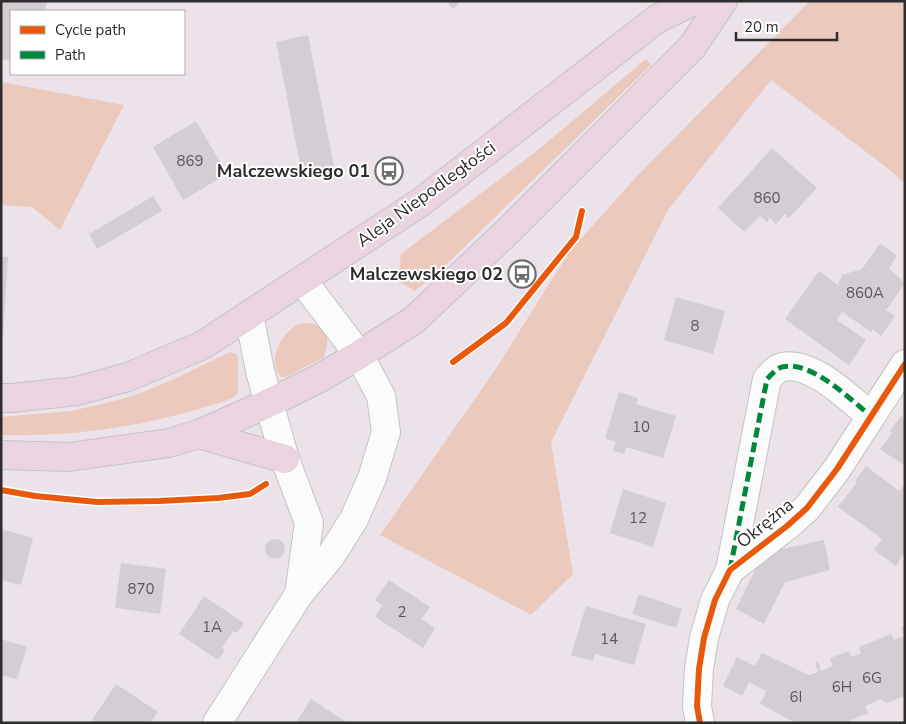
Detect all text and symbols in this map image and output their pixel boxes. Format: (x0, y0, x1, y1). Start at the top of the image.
legend (10, 10, 185, 75)
scale bar (736, 10, 837, 42)
text: 20 m (744, 17, 779, 37)
text: Cycle path (55, 20, 126, 40)
text: Path (55, 45, 86, 65)
street label: Aleja Niepodległości (352, 135, 500, 253)
house number: 869 (176, 151, 204, 171)
bus stop icon: Malczewskiego 01 (374, 156, 404, 186)
place label: Malczewskiego 01 (217, 159, 370, 183)
house number: 860 (753, 188, 781, 208)
bus stop icon: Malczewskiego 02 (507, 259, 537, 289)
place label: Malczewskiego 02 (350, 262, 503, 286)
house number: 860A (846, 283, 884, 303)
house number: 8 (690, 316, 700, 336)
house number: 10 (632, 417, 650, 437)
street label: Okrężna (731, 493, 799, 553)
house number: 12 (629, 508, 647, 528)
house number: 870 (127, 579, 155, 599)
house number: 2 (397, 602, 407, 622)
house number: 1A (202, 617, 222, 637)
house number: 14 (600, 629, 618, 649)
house number: 6G (862, 668, 882, 688)
house number: 6H (832, 677, 852, 697)
house number: 6I (790, 687, 802, 707)

